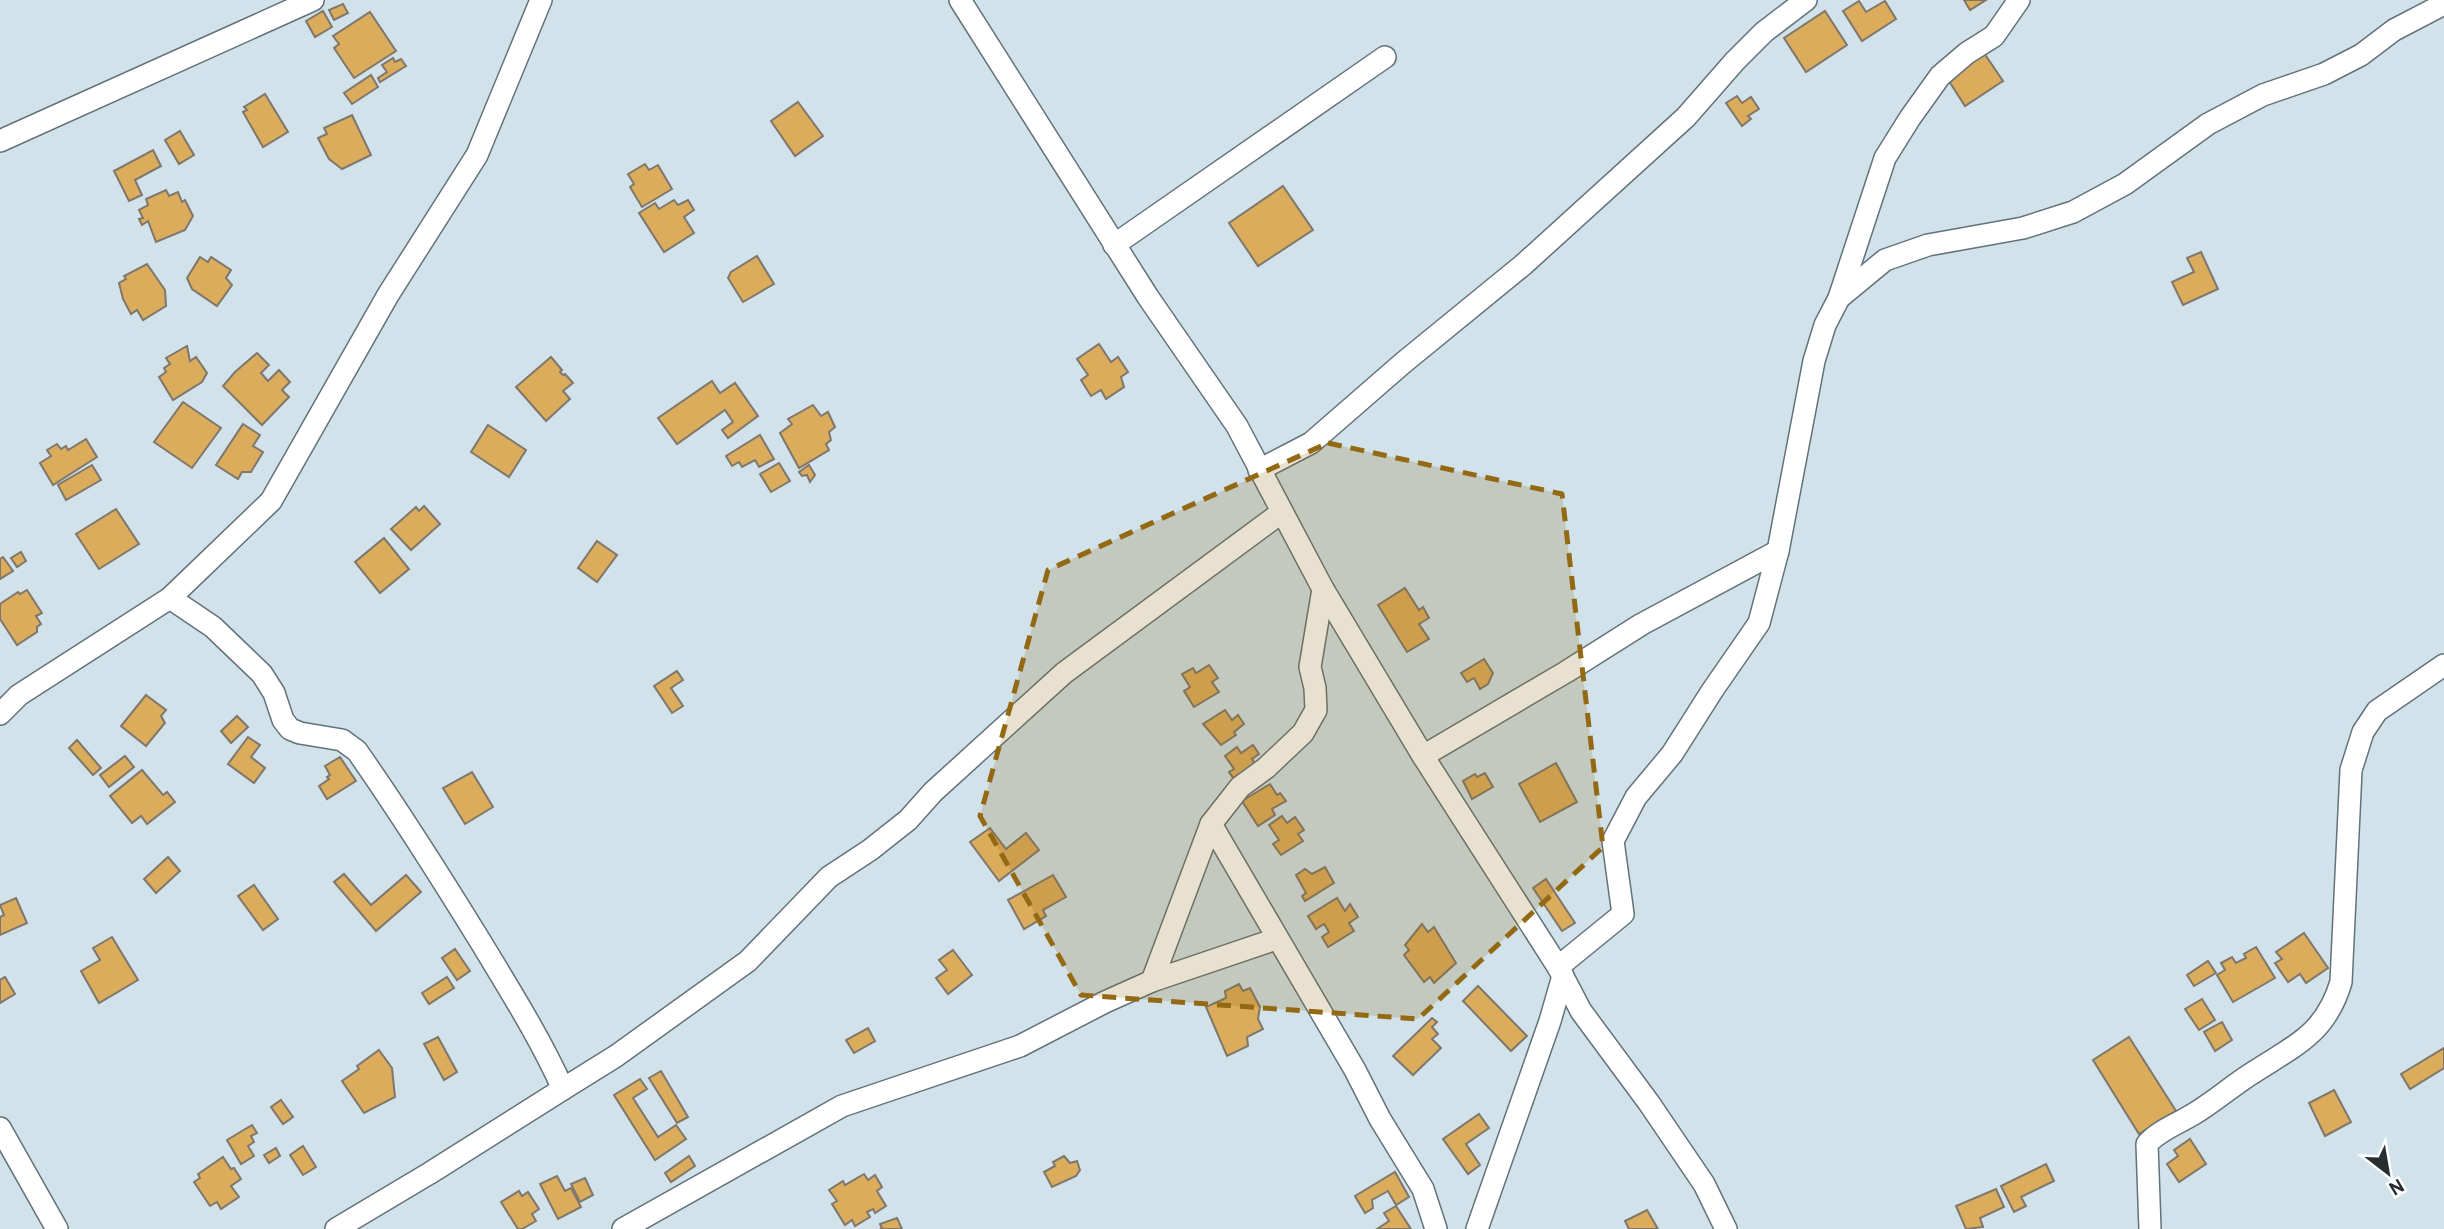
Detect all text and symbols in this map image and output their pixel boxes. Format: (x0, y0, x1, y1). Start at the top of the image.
north arrow (2353, 1138, 2423, 1208)
text: N (2384, 1172, 2408, 1200)

